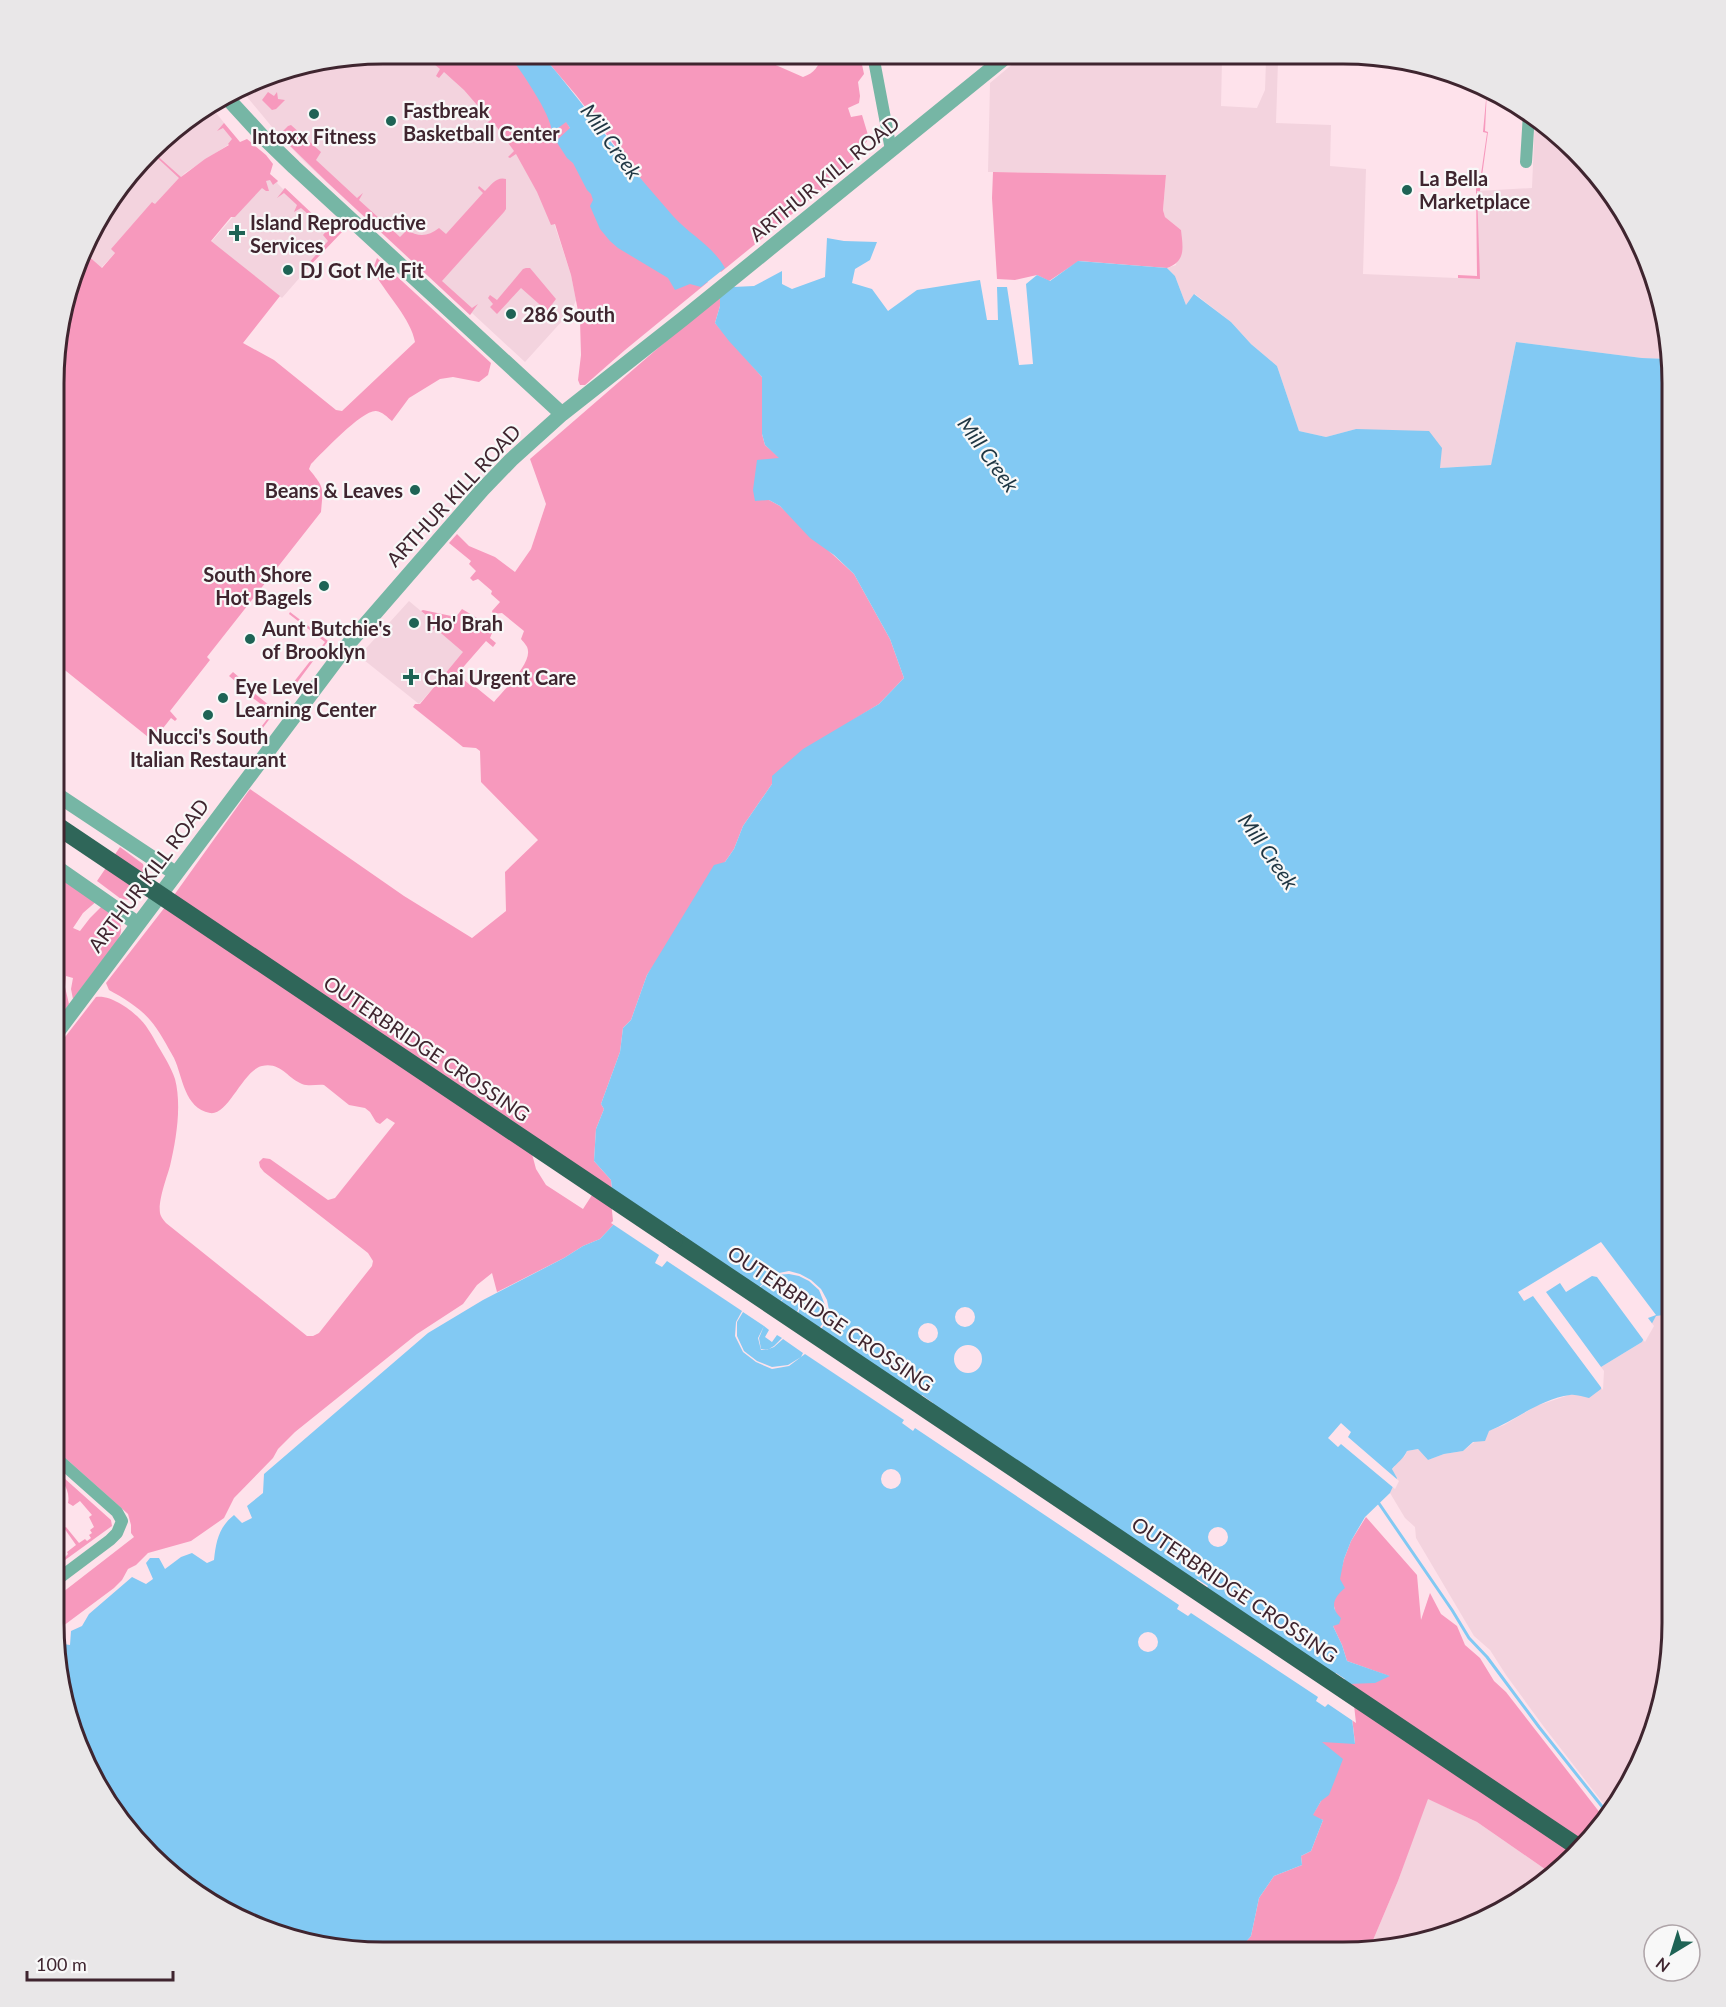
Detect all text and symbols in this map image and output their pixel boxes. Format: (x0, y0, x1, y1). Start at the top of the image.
place label: Fastbreak Basketball Center (403, 98, 560, 145)
water label: Mill Creek (576, 98, 648, 184)
marker: Intoxx Fitness (307, 107, 321, 121)
street label: ARTHUR KILL ROAD (744, 110, 904, 246)
marker: Fastbreak Basketball Center (384, 114, 398, 128)
place label: Intoxx Fitness (252, 124, 376, 148)
place label: La Bella Marketplace (1419, 166, 1530, 213)
marker: La Bella Marketplace (1400, 183, 1414, 197)
place label: Island Reproductive Services (250, 210, 426, 257)
marker: Island Reproductive Services (228, 224, 246, 242)
place label: DJ Got Me Fit (300, 258, 425, 282)
marker: DJ Got Me Fit (281, 263, 295, 277)
place label: 286 South (523, 302, 615, 326)
marker: 286 South (504, 307, 518, 321)
water label: Mill Creek (953, 411, 1025, 497)
street label: ARTHUR KILL ROAD (381, 419, 525, 571)
place label: Beans & Leaves (265, 478, 403, 502)
marker: Beans & Leaves (408, 483, 422, 497)
place label: South Shore Hot Bagels (203, 562, 312, 609)
marker: South Shore Hot Bagels (317, 579, 331, 593)
place label: Ho' Brah (426, 611, 503, 635)
place label: Aunt Butchie's of Brooklyn (261, 616, 391, 663)
marker: Ho' Brah (407, 616, 421, 630)
marker: Aunt Butchie's of Brooklyn (243, 632, 257, 646)
place label: Chai Urgent Care (424, 665, 577, 689)
marker: Chai Urgent Care (402, 668, 420, 686)
place label: Eye Level Learning Center (235, 674, 377, 721)
marker: Eye Level Learning Center (216, 691, 230, 705)
marker: Nucci's South Italian Restaurant (201, 708, 215, 722)
place label: Nucci's South Italian Restaurant (130, 724, 287, 771)
street label: ARTHUR KILL ROAD (83, 794, 213, 956)
water label: Mill Creek (1234, 808, 1305, 895)
street label: OUTERBRIDGE CROSSING (320, 970, 534, 1126)
street label: OUTERBRIDGE CROSSING (724, 1240, 938, 1396)
street label: OUTERBRIDGE CROSSING (1128, 1511, 1342, 1667)
north arrow (1642, 1923, 1702, 1983)
scale bar (27, 1944, 172, 1982)
text: 100 m (36, 1953, 87, 1975)
text: N (1652, 1954, 1673, 1976)

